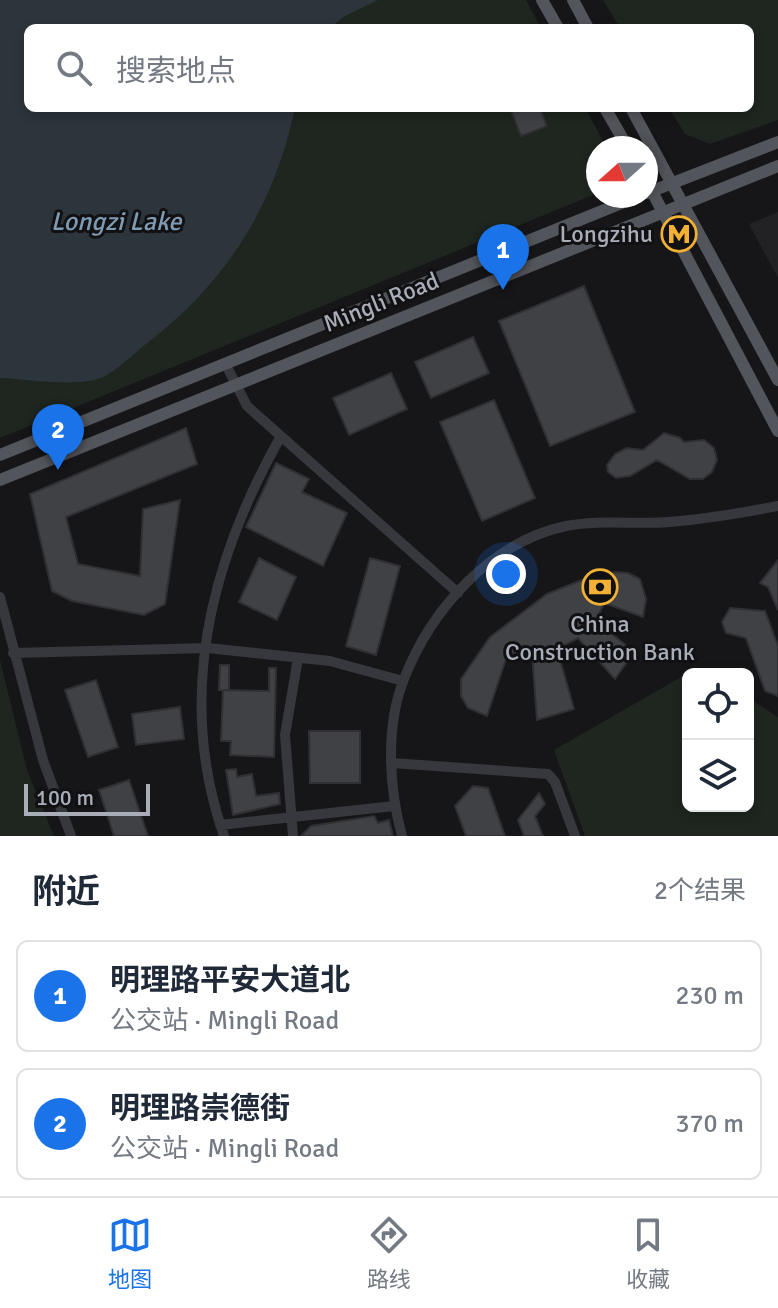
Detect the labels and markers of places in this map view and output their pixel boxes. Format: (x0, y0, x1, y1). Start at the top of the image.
metro station icon: Longzihu (660, 215, 698, 253)
place label: Longzihu (559, 219, 653, 249)
pin: 1 (477, 224, 529, 290)
pin: 2 (32, 404, 84, 470)
bank icon: China Construction Bank (581, 568, 619, 606)
place label: China Construction Bank (505, 609, 695, 667)

